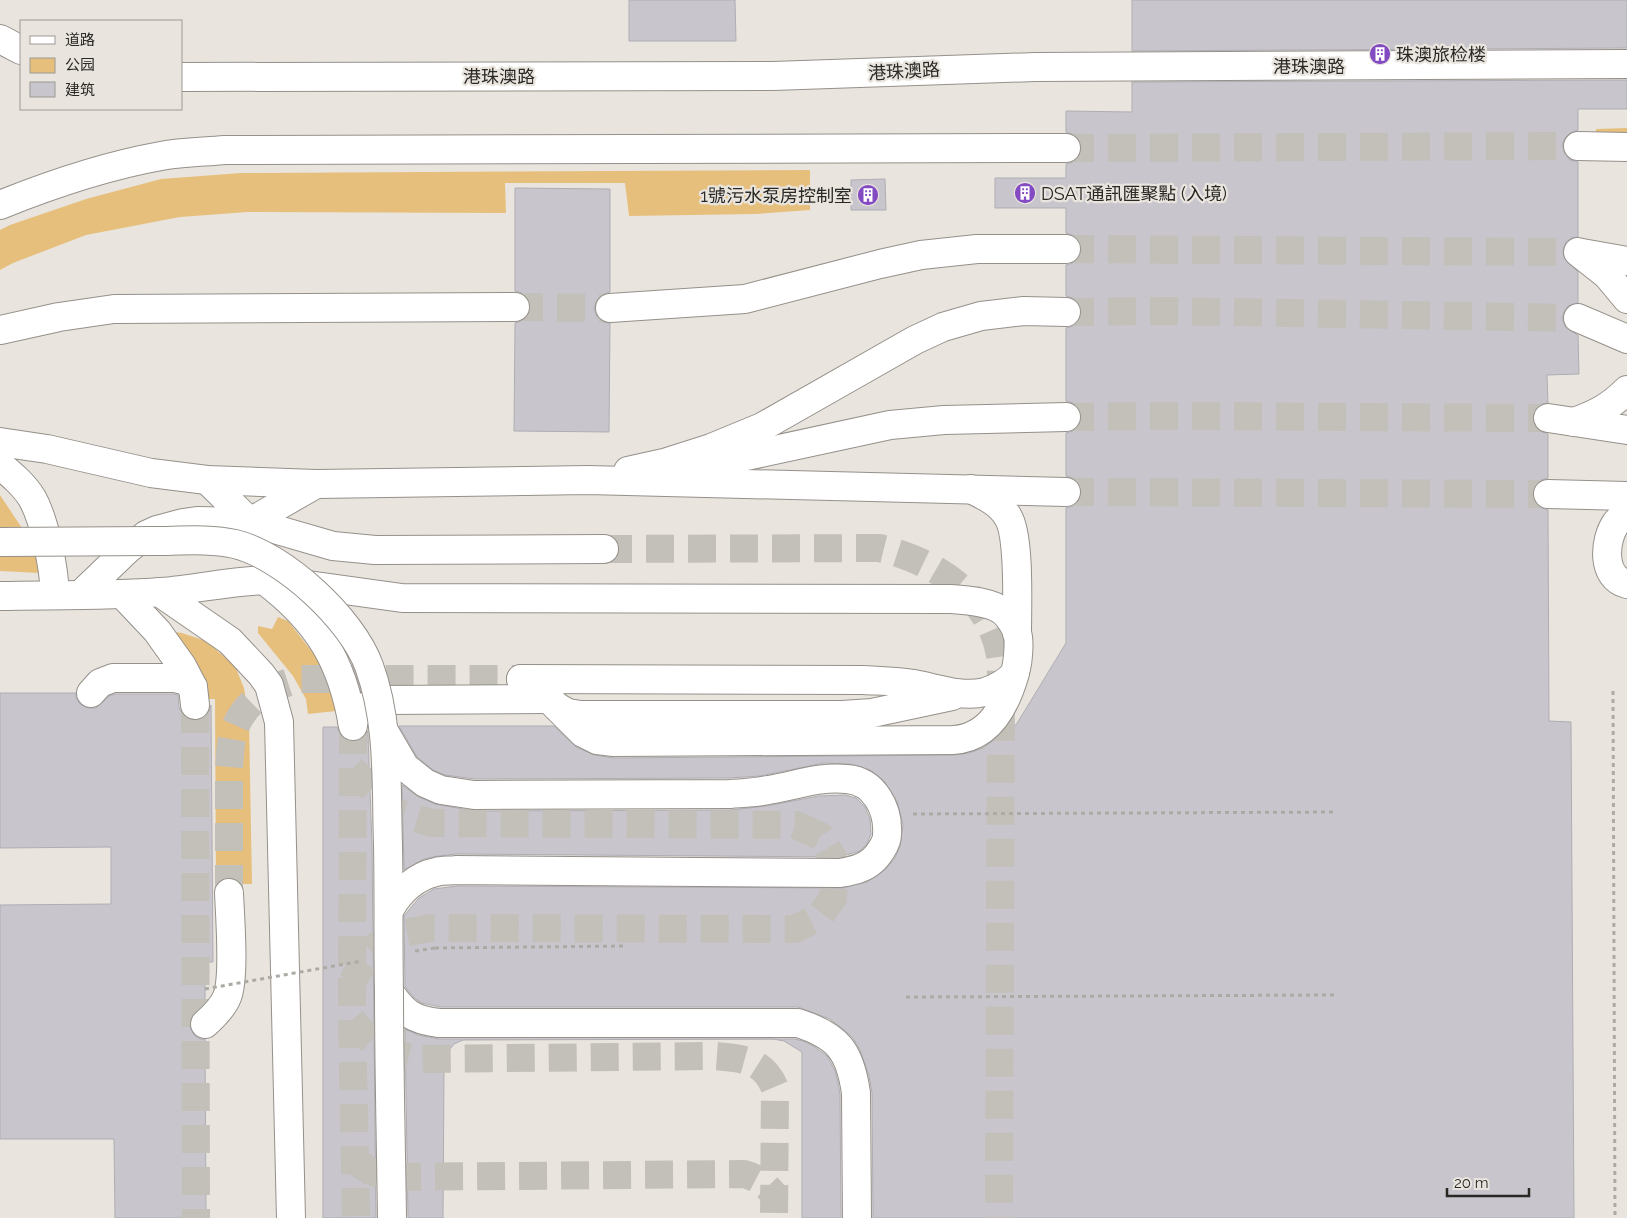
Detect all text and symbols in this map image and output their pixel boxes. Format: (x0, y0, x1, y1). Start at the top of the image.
legend (20, 20, 182, 110)
text: 道路 (65, 31, 95, 49)
building icon: 珠澳旅检楼 (1368, 42, 1392, 66)
place label: 珠澳旅检楼 (1396, 44, 1486, 65)
text: 公园 (65, 56, 95, 74)
street label: 港珠澳路 (1273, 56, 1345, 77)
street label: 港珠澳路 (867, 59, 941, 83)
street label: 港珠澳路 (463, 66, 535, 87)
text: 建筑 (65, 81, 95, 99)
building icon: DSAT通訊匯聚點 (入境) (1013, 181, 1037, 205)
building icon: 1號污水泵房控制室 (856, 183, 880, 207)
place label: DSAT通訊匯聚點 (入境) (1041, 183, 1227, 204)
place label: 1號污水泵房控制室 (700, 185, 852, 206)
scale bar (1447, 1166, 1530, 1198)
text: 20 m (1454, 1174, 1489, 1192)

